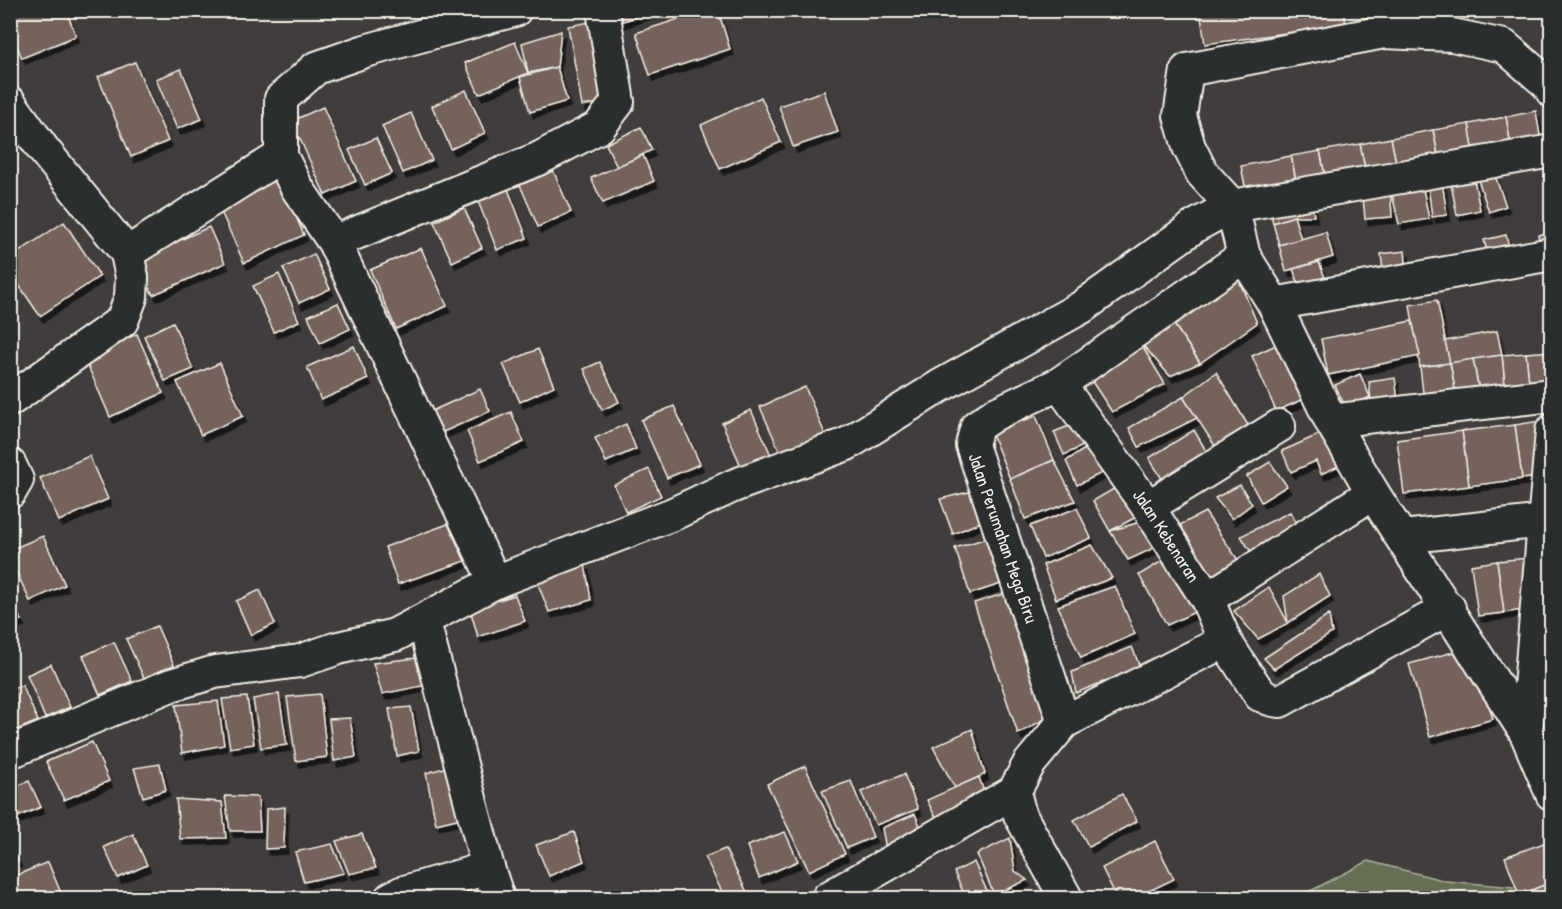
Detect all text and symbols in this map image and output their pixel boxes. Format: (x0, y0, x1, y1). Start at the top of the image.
street label: Jalan Perumahan Mega Biru (963, 449, 1044, 626)
street label: Jalan Kebenaran (1127, 484, 1206, 587)

